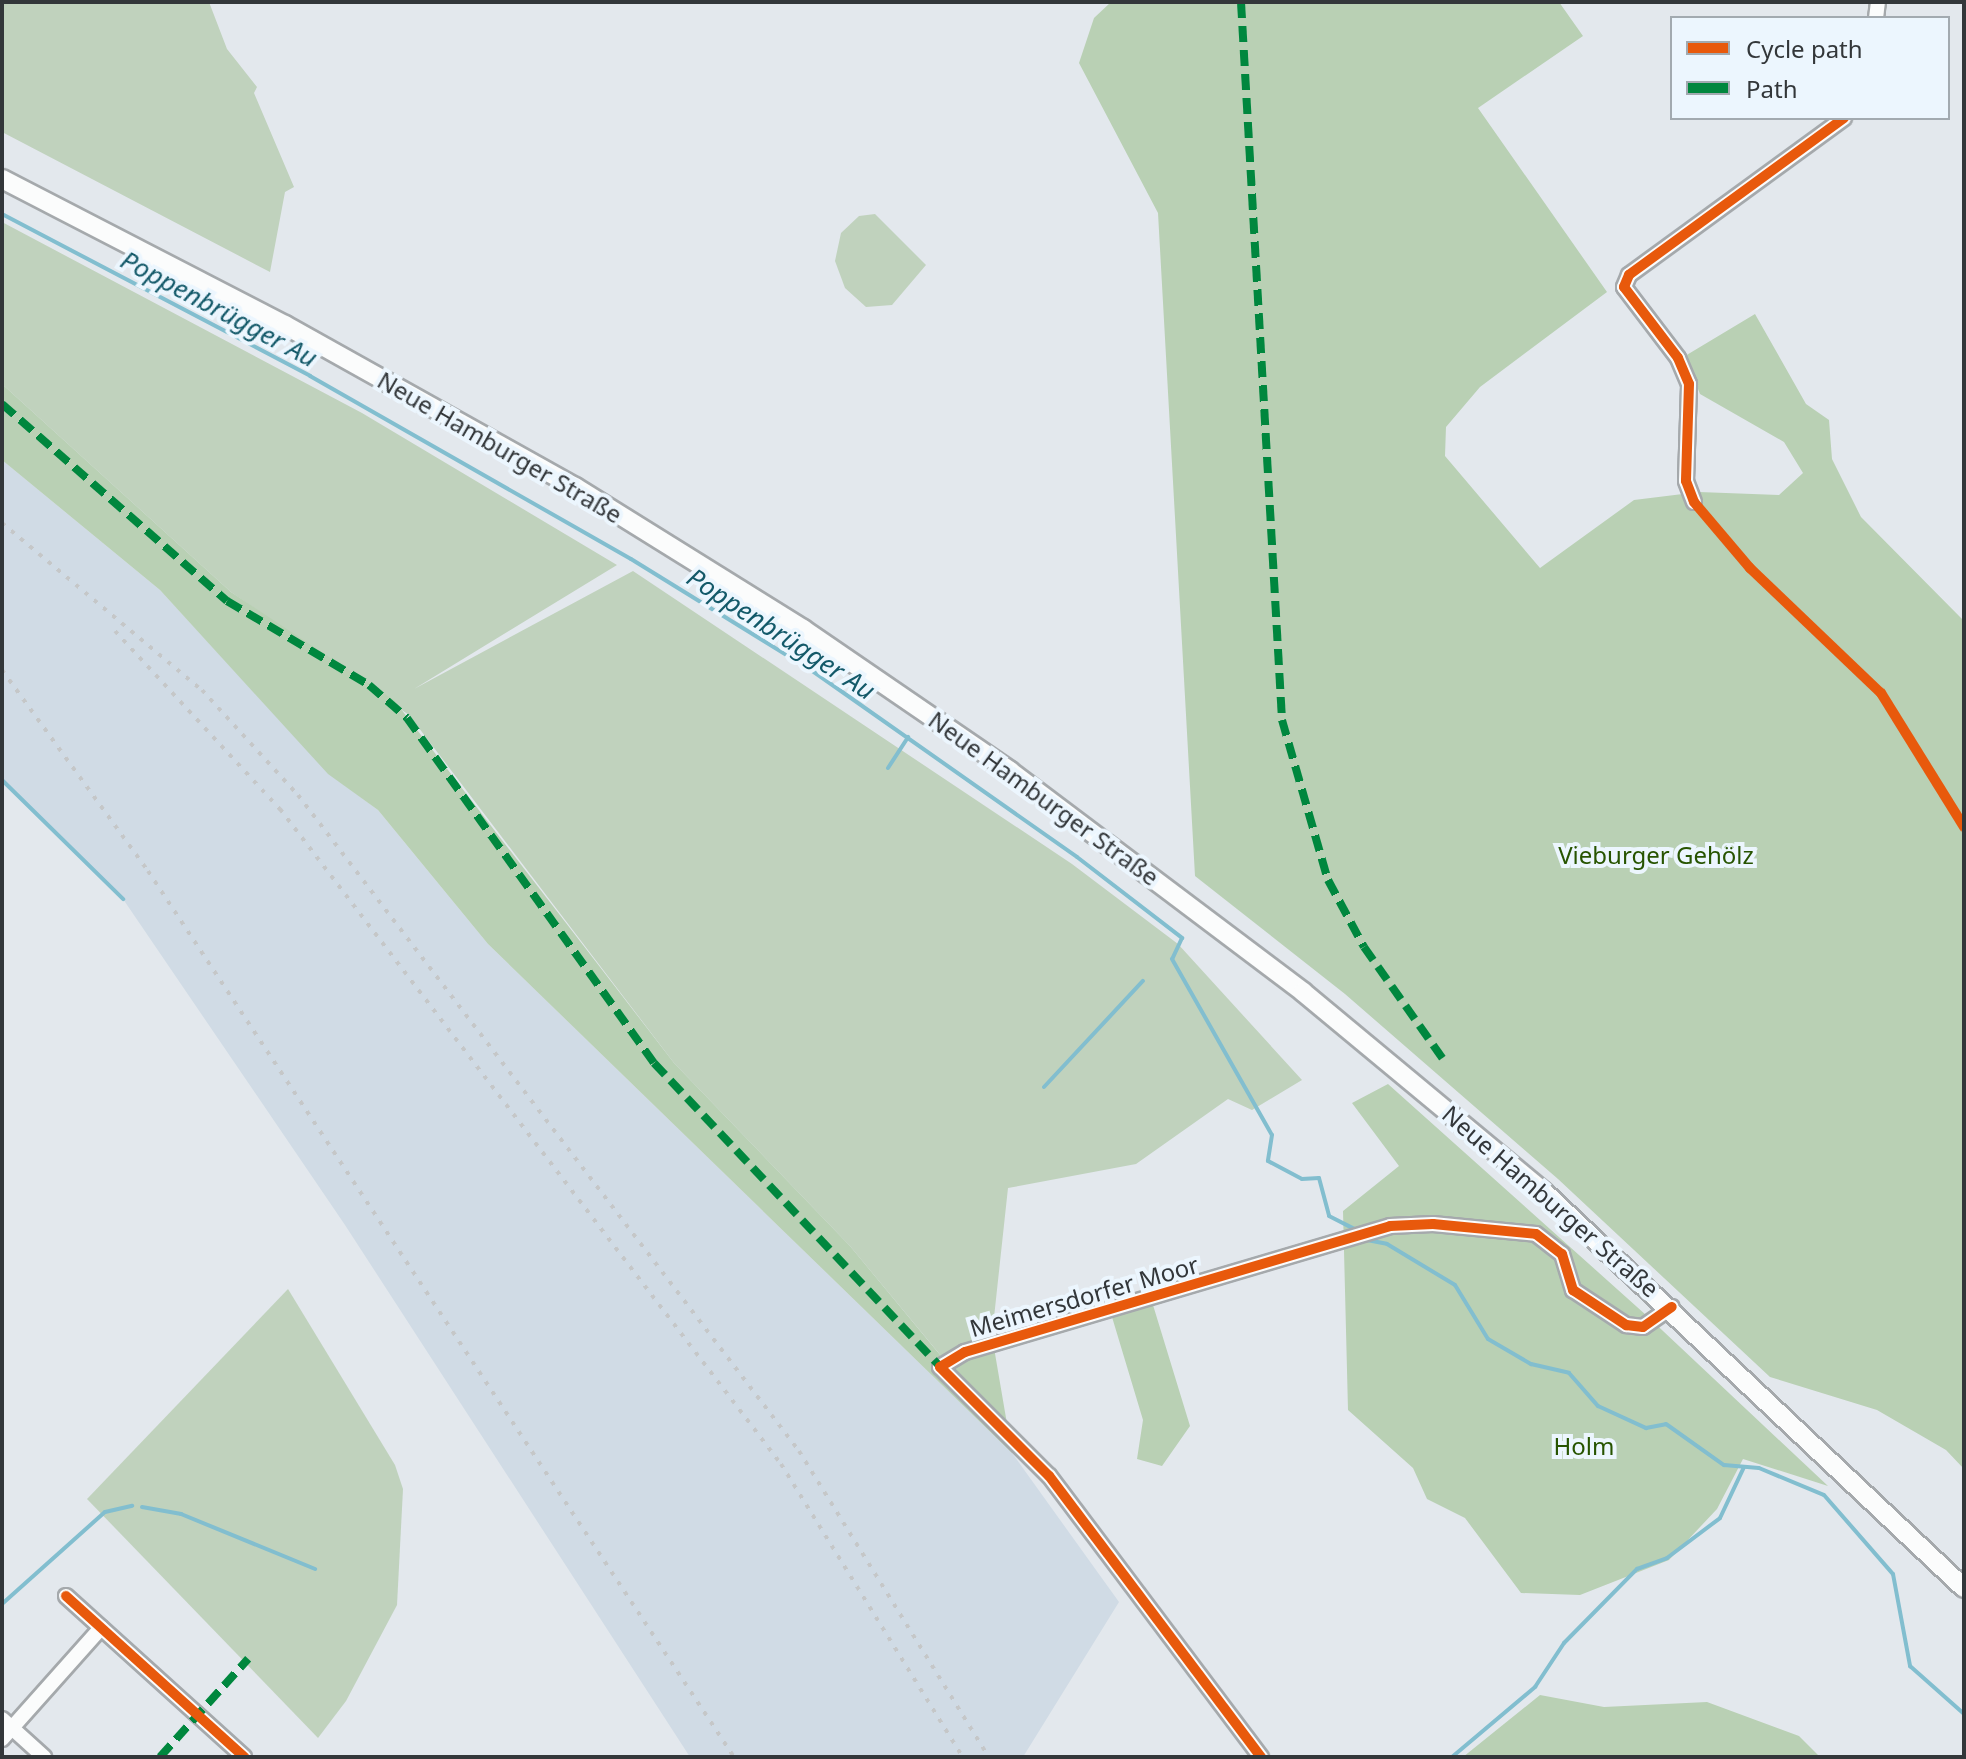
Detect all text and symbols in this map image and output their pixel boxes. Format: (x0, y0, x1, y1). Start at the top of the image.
legend (1670, 16, 1950, 120)
text: Cycle path (1746, 32, 1863, 65)
text: Path (1746, 72, 1797, 105)
water label: Poppenbrügger Au (116, 244, 322, 374)
street label: Neue Hamburger Straße (373, 365, 627, 529)
water label: Poppenbrügger Au (681, 562, 881, 706)
street label: Neue Hamburger Straße (923, 705, 1165, 891)
park label: Vieburger Gehölz (1558, 841, 1754, 869)
street label: Neue Hamburger Straße (1437, 1099, 1665, 1303)
street label: Meimersdorfer Moor (966, 1250, 1202, 1342)
park label: Holm (1554, 1432, 1614, 1460)

